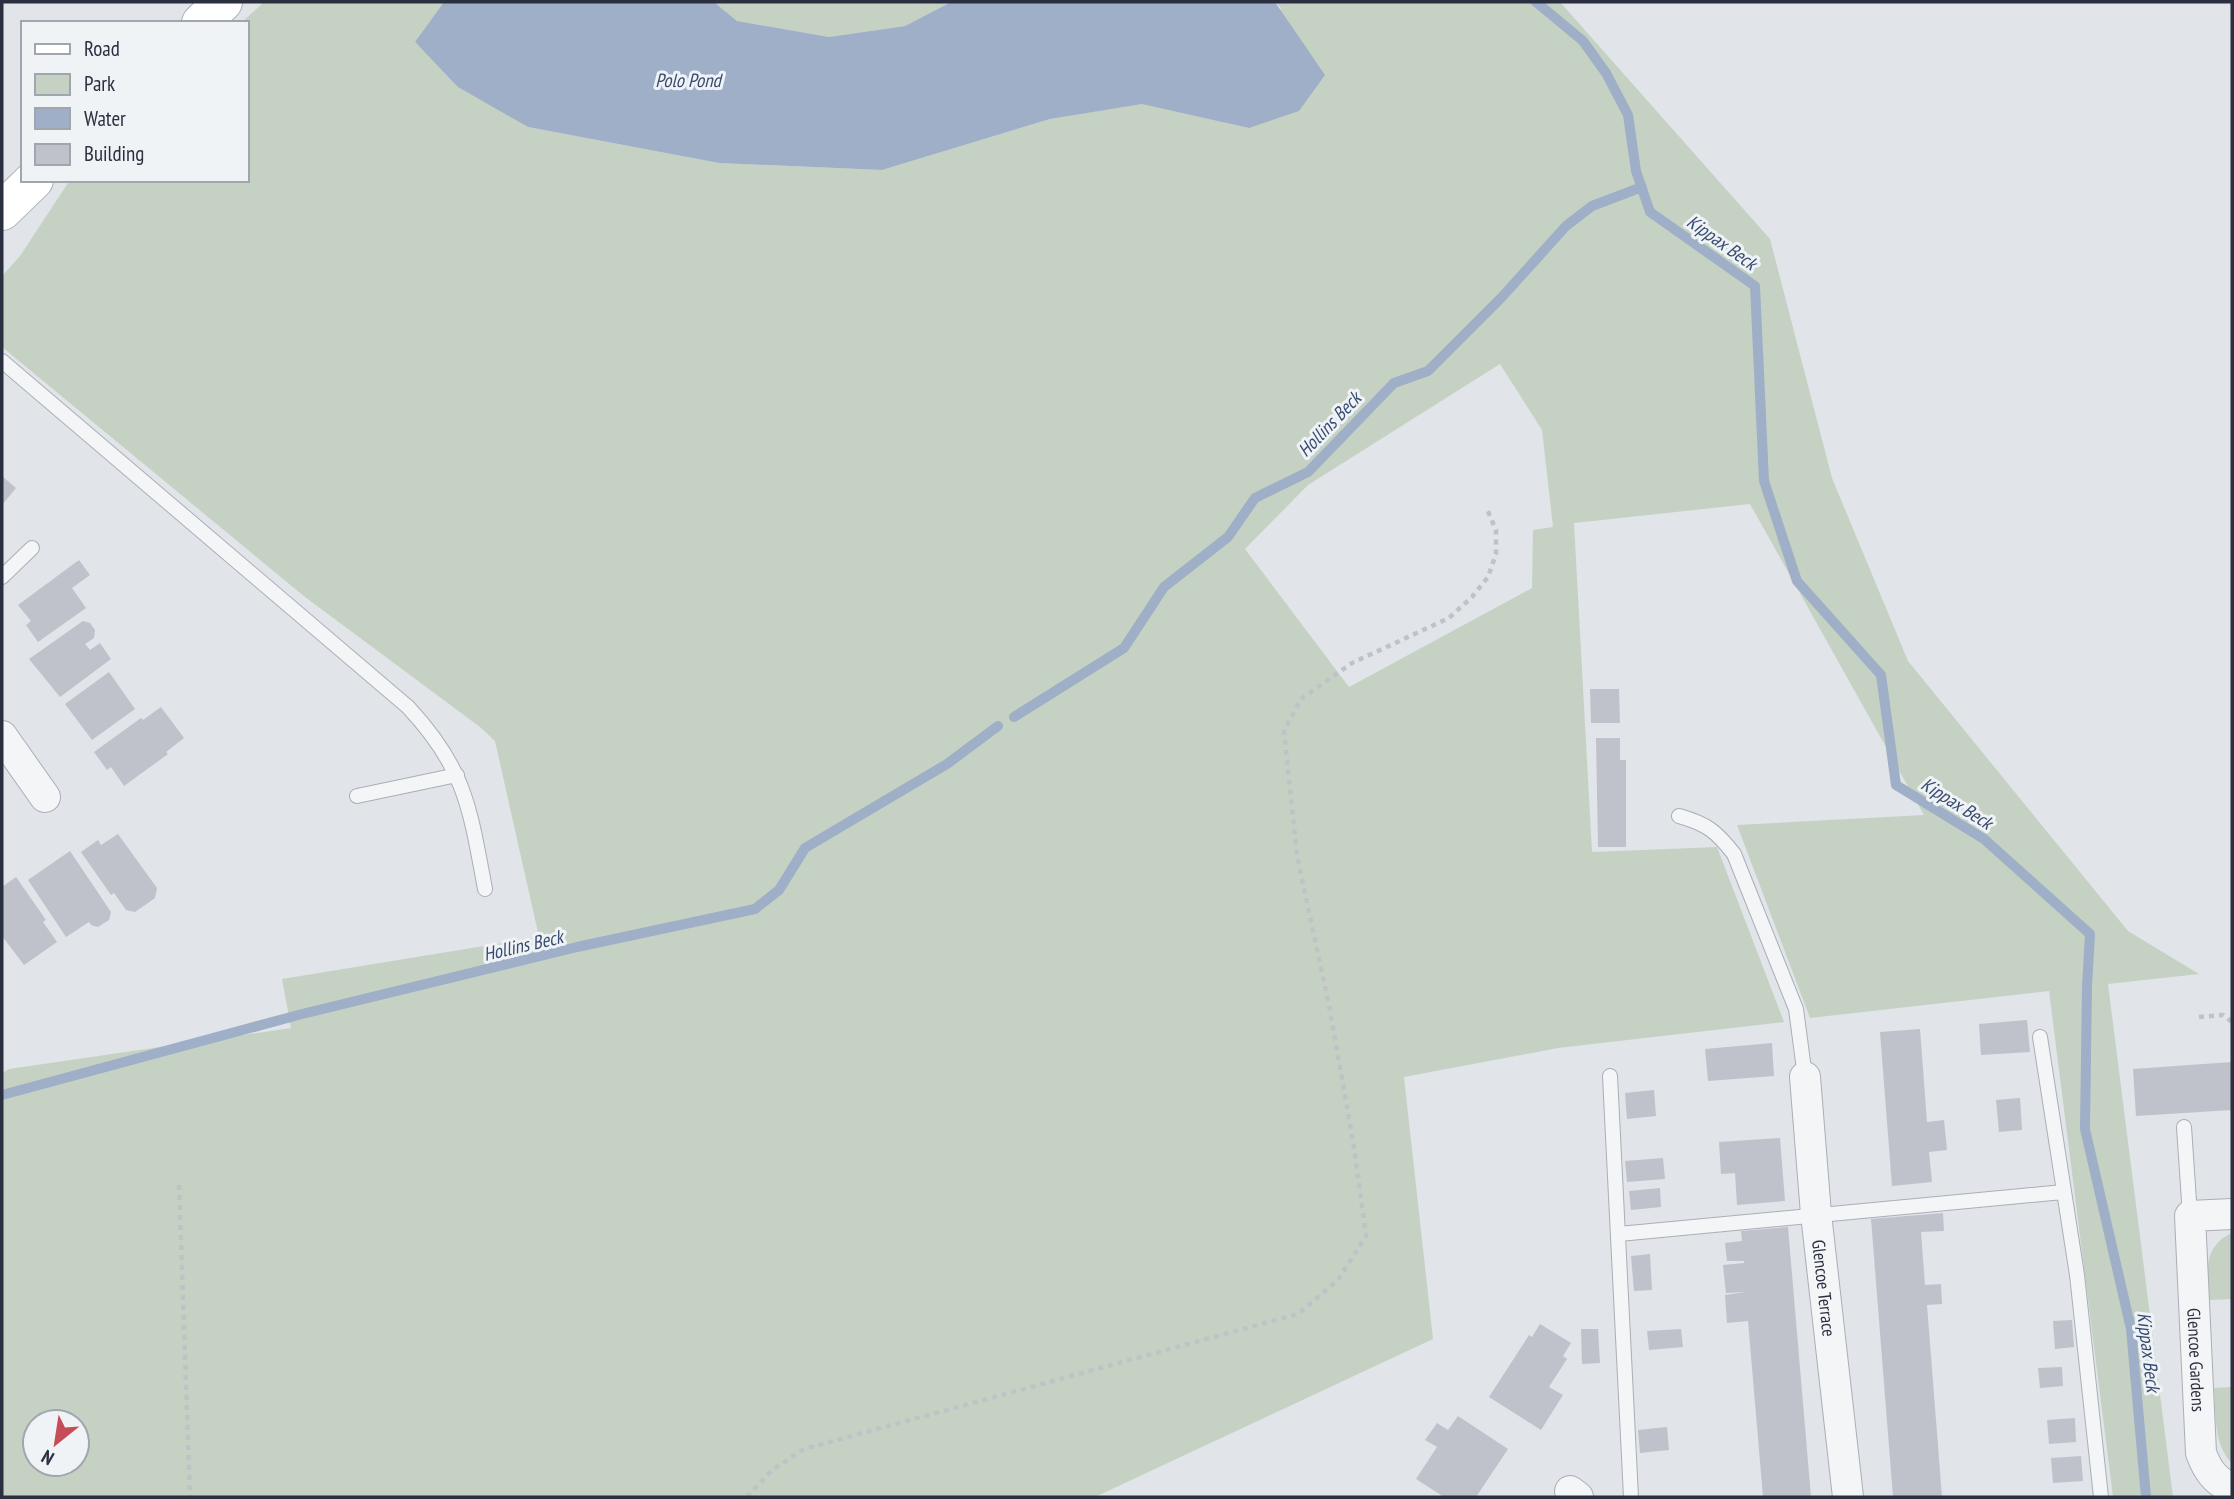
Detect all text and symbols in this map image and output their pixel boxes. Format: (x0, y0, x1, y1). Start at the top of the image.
legend (21, 21, 248, 182)
text: Road (84, 35, 120, 62)
water label: Polo Pond (655, 68, 724, 92)
text: Park (84, 70, 115, 97)
text: Water (84, 105, 126, 132)
text: Building (84, 140, 144, 167)
water label: Kippax Beck (1682, 209, 1764, 276)
water label: Hollins Beck (1292, 385, 1368, 461)
water label: Kippax Beck (1917, 772, 1999, 836)
water label: Hollins Beck (481, 924, 568, 966)
street label: Glencoe Terrace (1807, 1238, 1841, 1338)
street label: Glencoe Gardens (2183, 1307, 2211, 1412)
water label: Kippax Beck (2132, 1311, 2166, 1396)
north arrow (21, 1408, 91, 1478)
text: N (37, 1445, 58, 1471)

